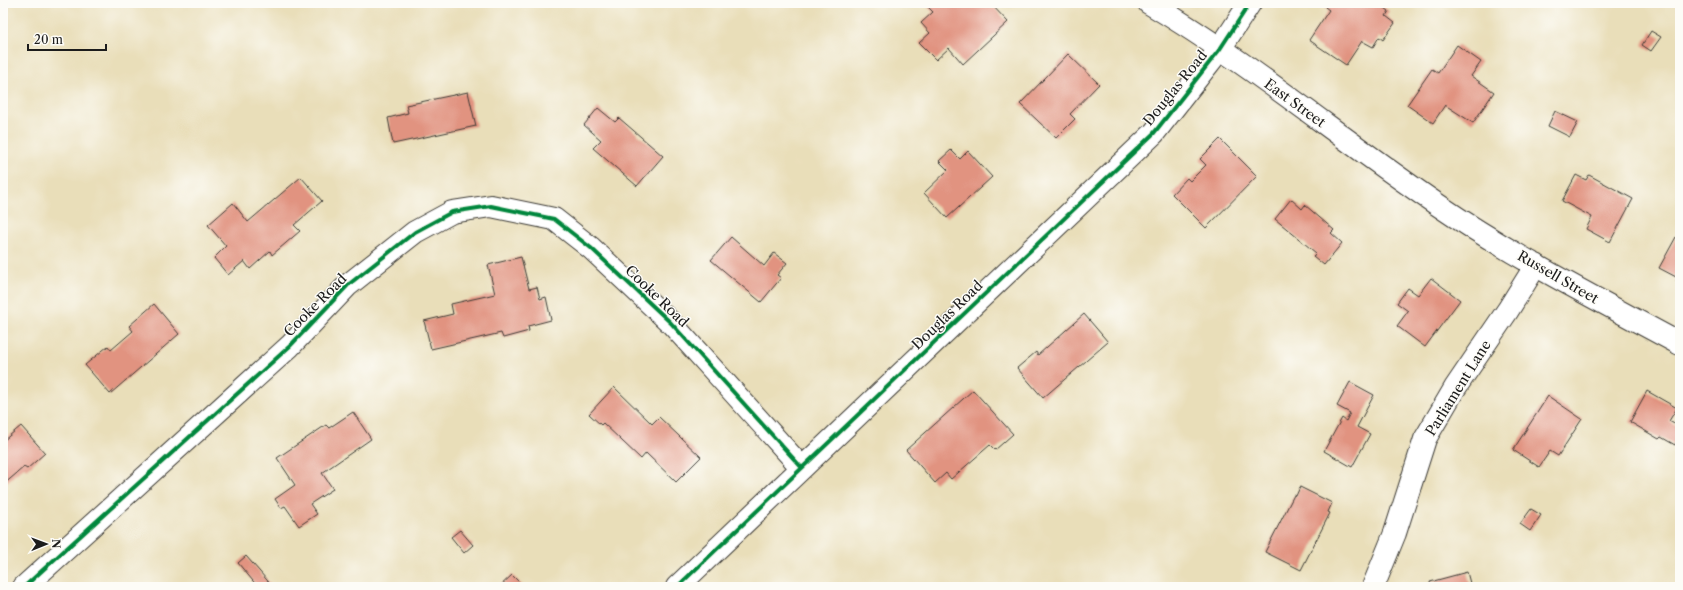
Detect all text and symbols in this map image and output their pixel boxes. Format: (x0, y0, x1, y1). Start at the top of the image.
scale bar (28, 26, 106, 52)
text: 20 m (34, 32, 63, 47)
street label: Douglas Road (1139, 46, 1211, 129)
street label: East Street (1261, 75, 1329, 131)
street label: Russell Street (1514, 247, 1602, 307)
street label: Cooke Road (621, 261, 693, 331)
street label: Cooke Road (280, 269, 351, 340)
street label: Douglas Road (908, 276, 987, 353)
street label: Parliament Lane (1421, 337, 1495, 439)
north arrow (26, 524, 66, 564)
text: N (49, 539, 63, 549)

